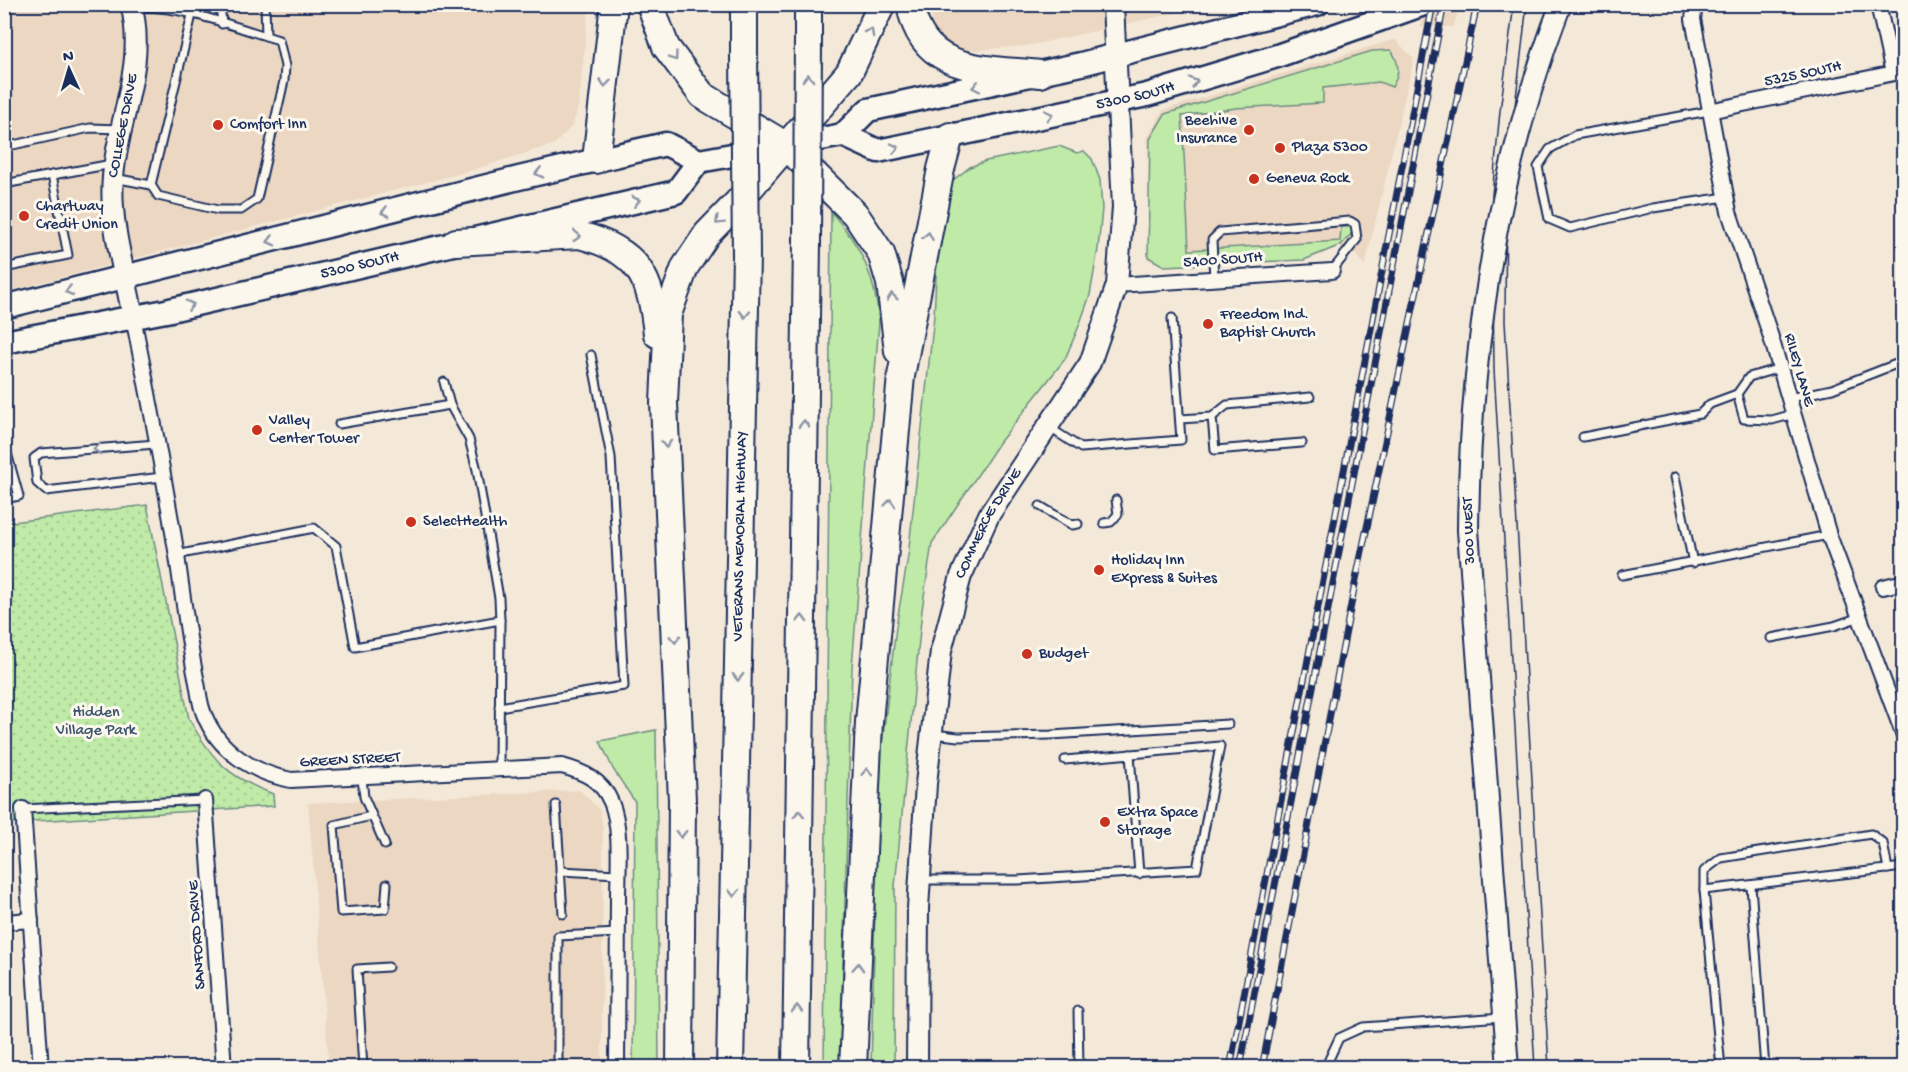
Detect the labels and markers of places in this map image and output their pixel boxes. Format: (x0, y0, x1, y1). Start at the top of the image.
place label: Beehive Insurance (1176, 112, 1238, 149)
place label: Comfort Inn (230, 116, 307, 135)
marker: Comfort Inn (211, 118, 225, 132)
marker: Beehive Insurance (1242, 123, 1256, 137)
place label: Plaza 5300 (1291, 139, 1368, 158)
marker: Plaza 5300 (1273, 141, 1287, 155)
place label: Geneva Rock (1266, 170, 1351, 189)
marker: Geneva Rock (1247, 172, 1261, 186)
place label: Chartway Credit Union (36, 198, 118, 235)
marker: Chartway Credit Union (17, 209, 31, 223)
place label: Freedom Ind. Baptist Church (1219, 306, 1316, 343)
marker: Freedom Ind. Baptist Church (1201, 317, 1215, 331)
place label: Valley Center Tower (268, 412, 360, 449)
marker: Valley Center Tower (250, 423, 264, 437)
place label: SelectHealth (423, 513, 508, 532)
marker: SelectHealth (404, 515, 418, 529)
place label: Holiday Inn Express & Suites (1111, 552, 1218, 589)
marker: Holiday Inn Express & Suites (1092, 563, 1106, 577)
place label: Budget (1038, 645, 1089, 664)
marker: Budget (1020, 647, 1034, 661)
place label: Extra Space Storage (1117, 804, 1199, 841)
marker: Extra Space Storage (1098, 815, 1112, 829)

